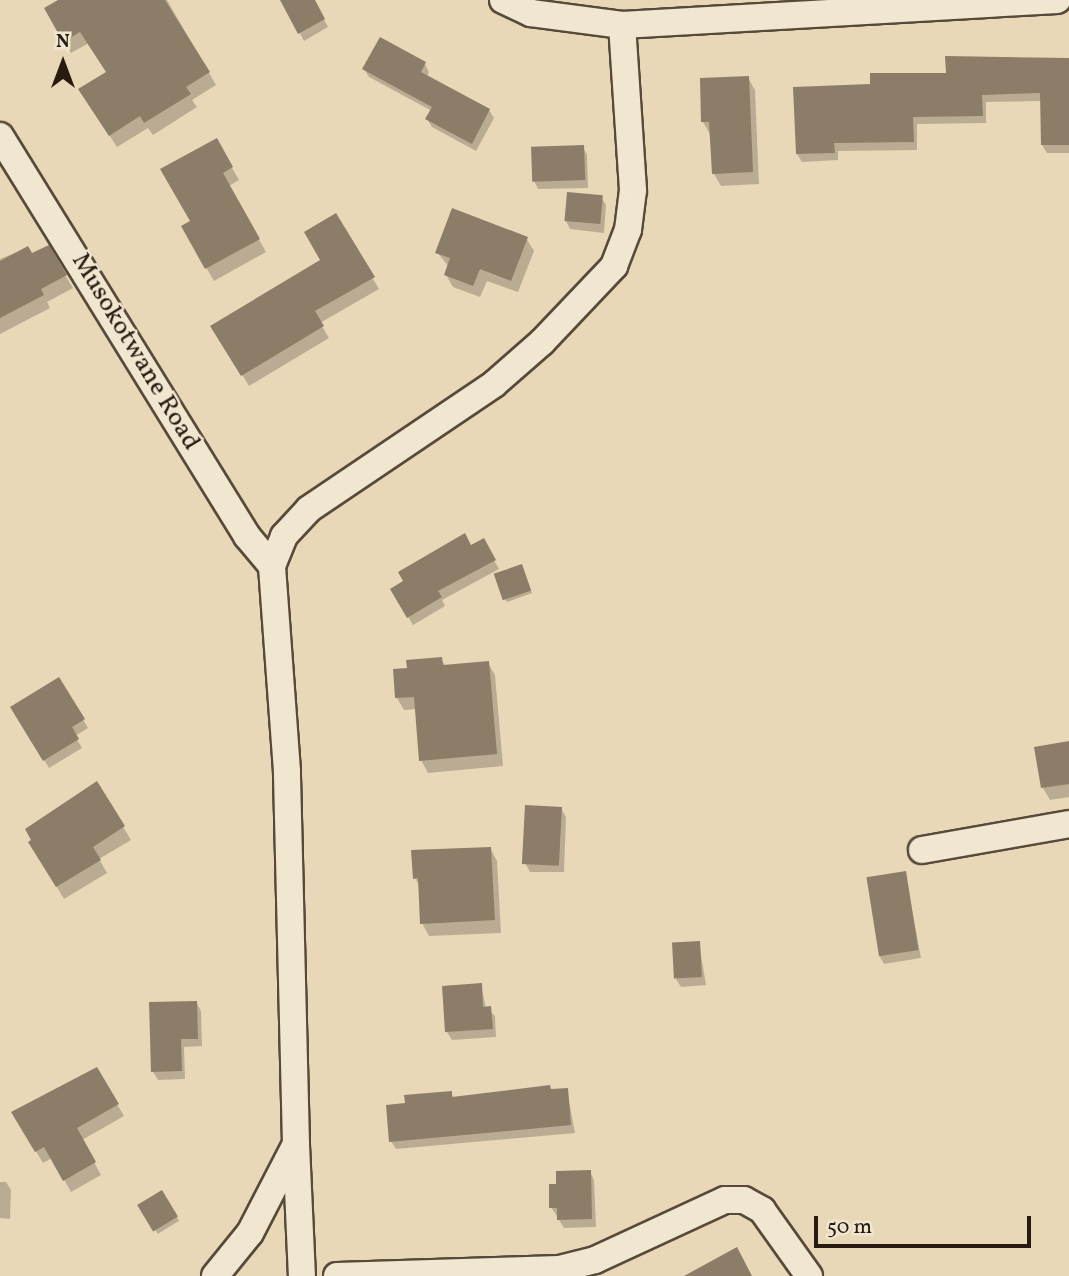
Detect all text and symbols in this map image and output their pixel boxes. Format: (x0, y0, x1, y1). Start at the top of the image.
north arrow (28, 28, 98, 98)
text: N (56, 29, 70, 55)
street label: Musokotwane Road (64, 248, 206, 456)
scale bar (817, 1202, 1034, 1246)
text: 50 m (827, 1213, 872, 1242)

